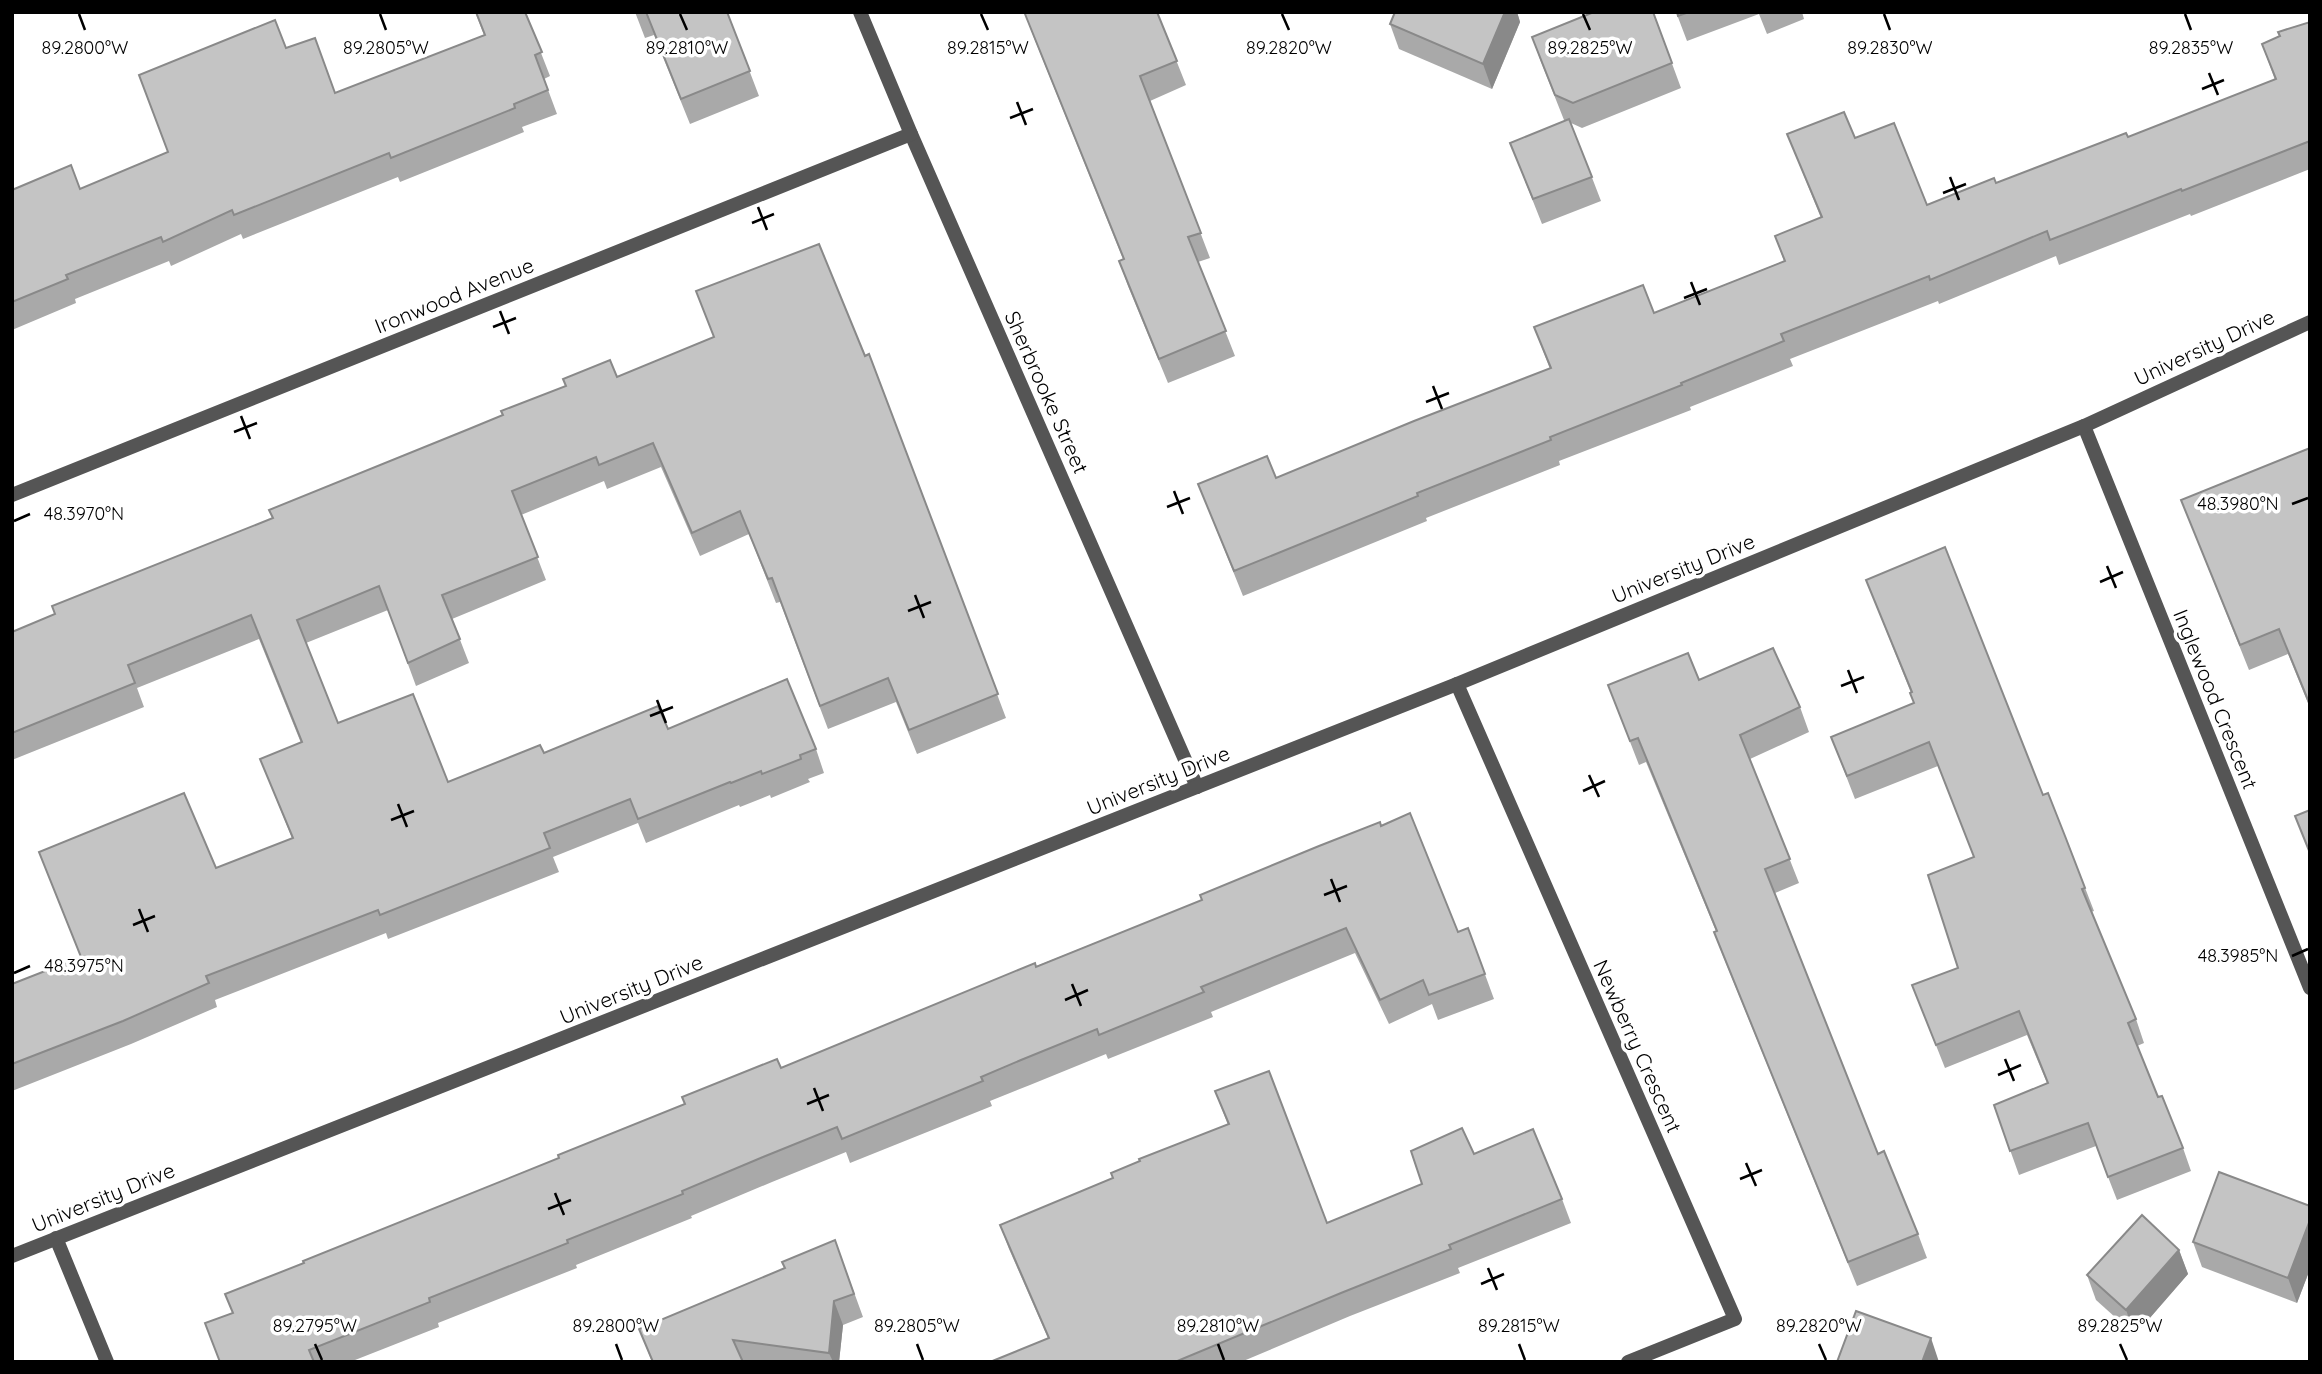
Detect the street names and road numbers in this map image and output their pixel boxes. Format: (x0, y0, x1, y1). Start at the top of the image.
street label: Ironwood Avenue (371, 251, 537, 339)
street label: University Drive (2130, 303, 2278, 391)
street label: Sherbrooke Street (999, 307, 1095, 477)
street label: University Drive (1608, 527, 1758, 609)
street label: Inglewood Crescent (2168, 605, 2264, 793)
street label: University Drive (1083, 739, 1233, 821)
street label: University Drive (556, 948, 706, 1030)
street label: Newberry Crescent (1588, 956, 1688, 1136)
street label: University Drive (28, 1156, 178, 1238)

